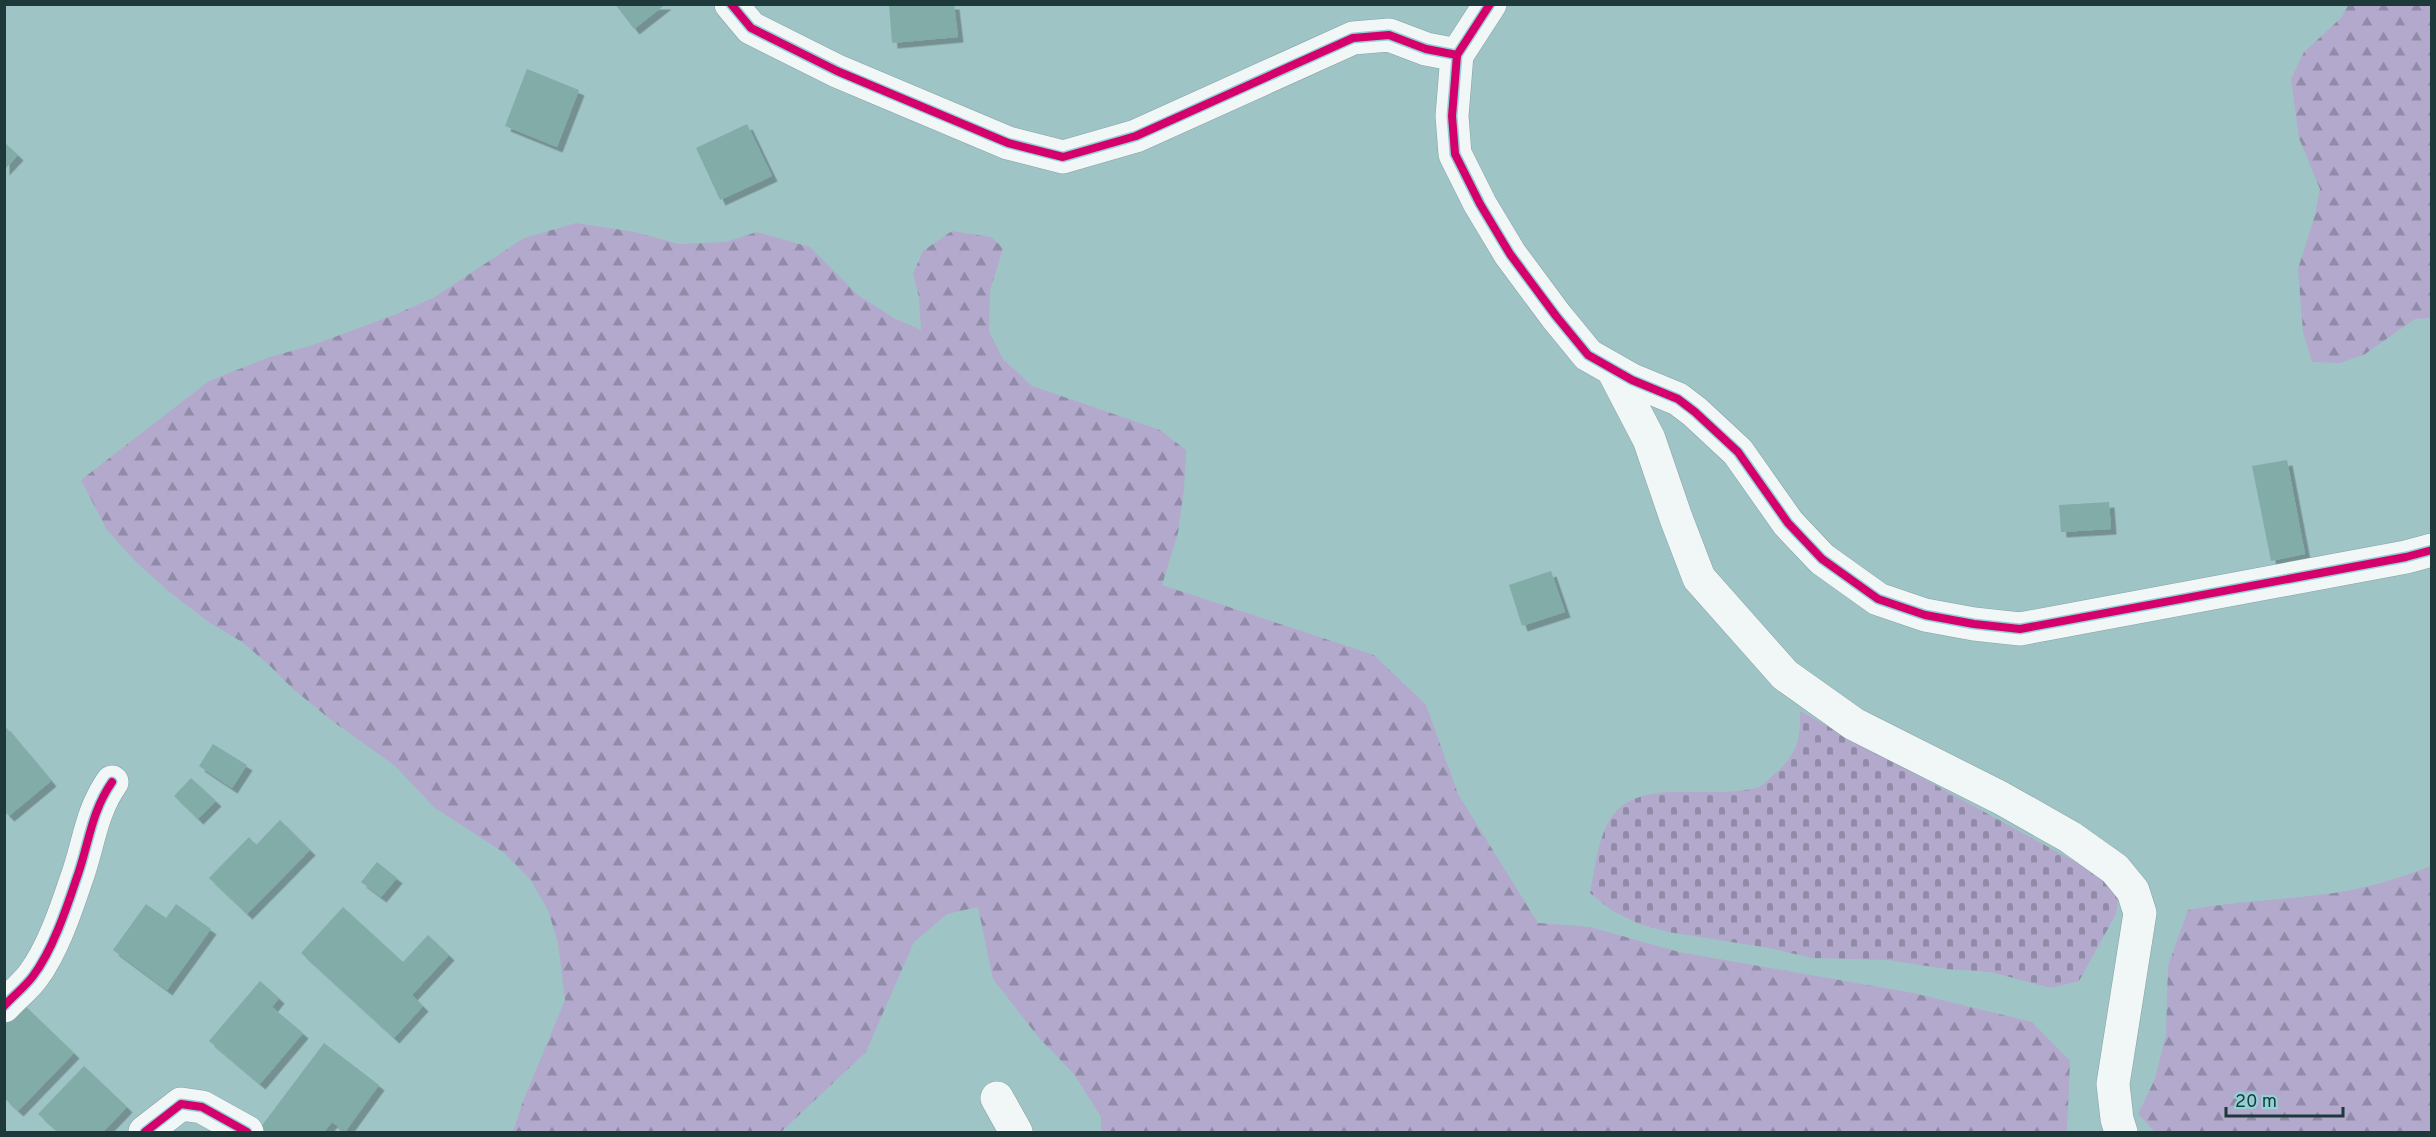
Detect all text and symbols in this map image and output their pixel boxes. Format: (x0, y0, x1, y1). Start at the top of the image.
scale bar (2226, 1080, 2343, 1118)
text: 20 m (2235, 1091, 2277, 1114)

